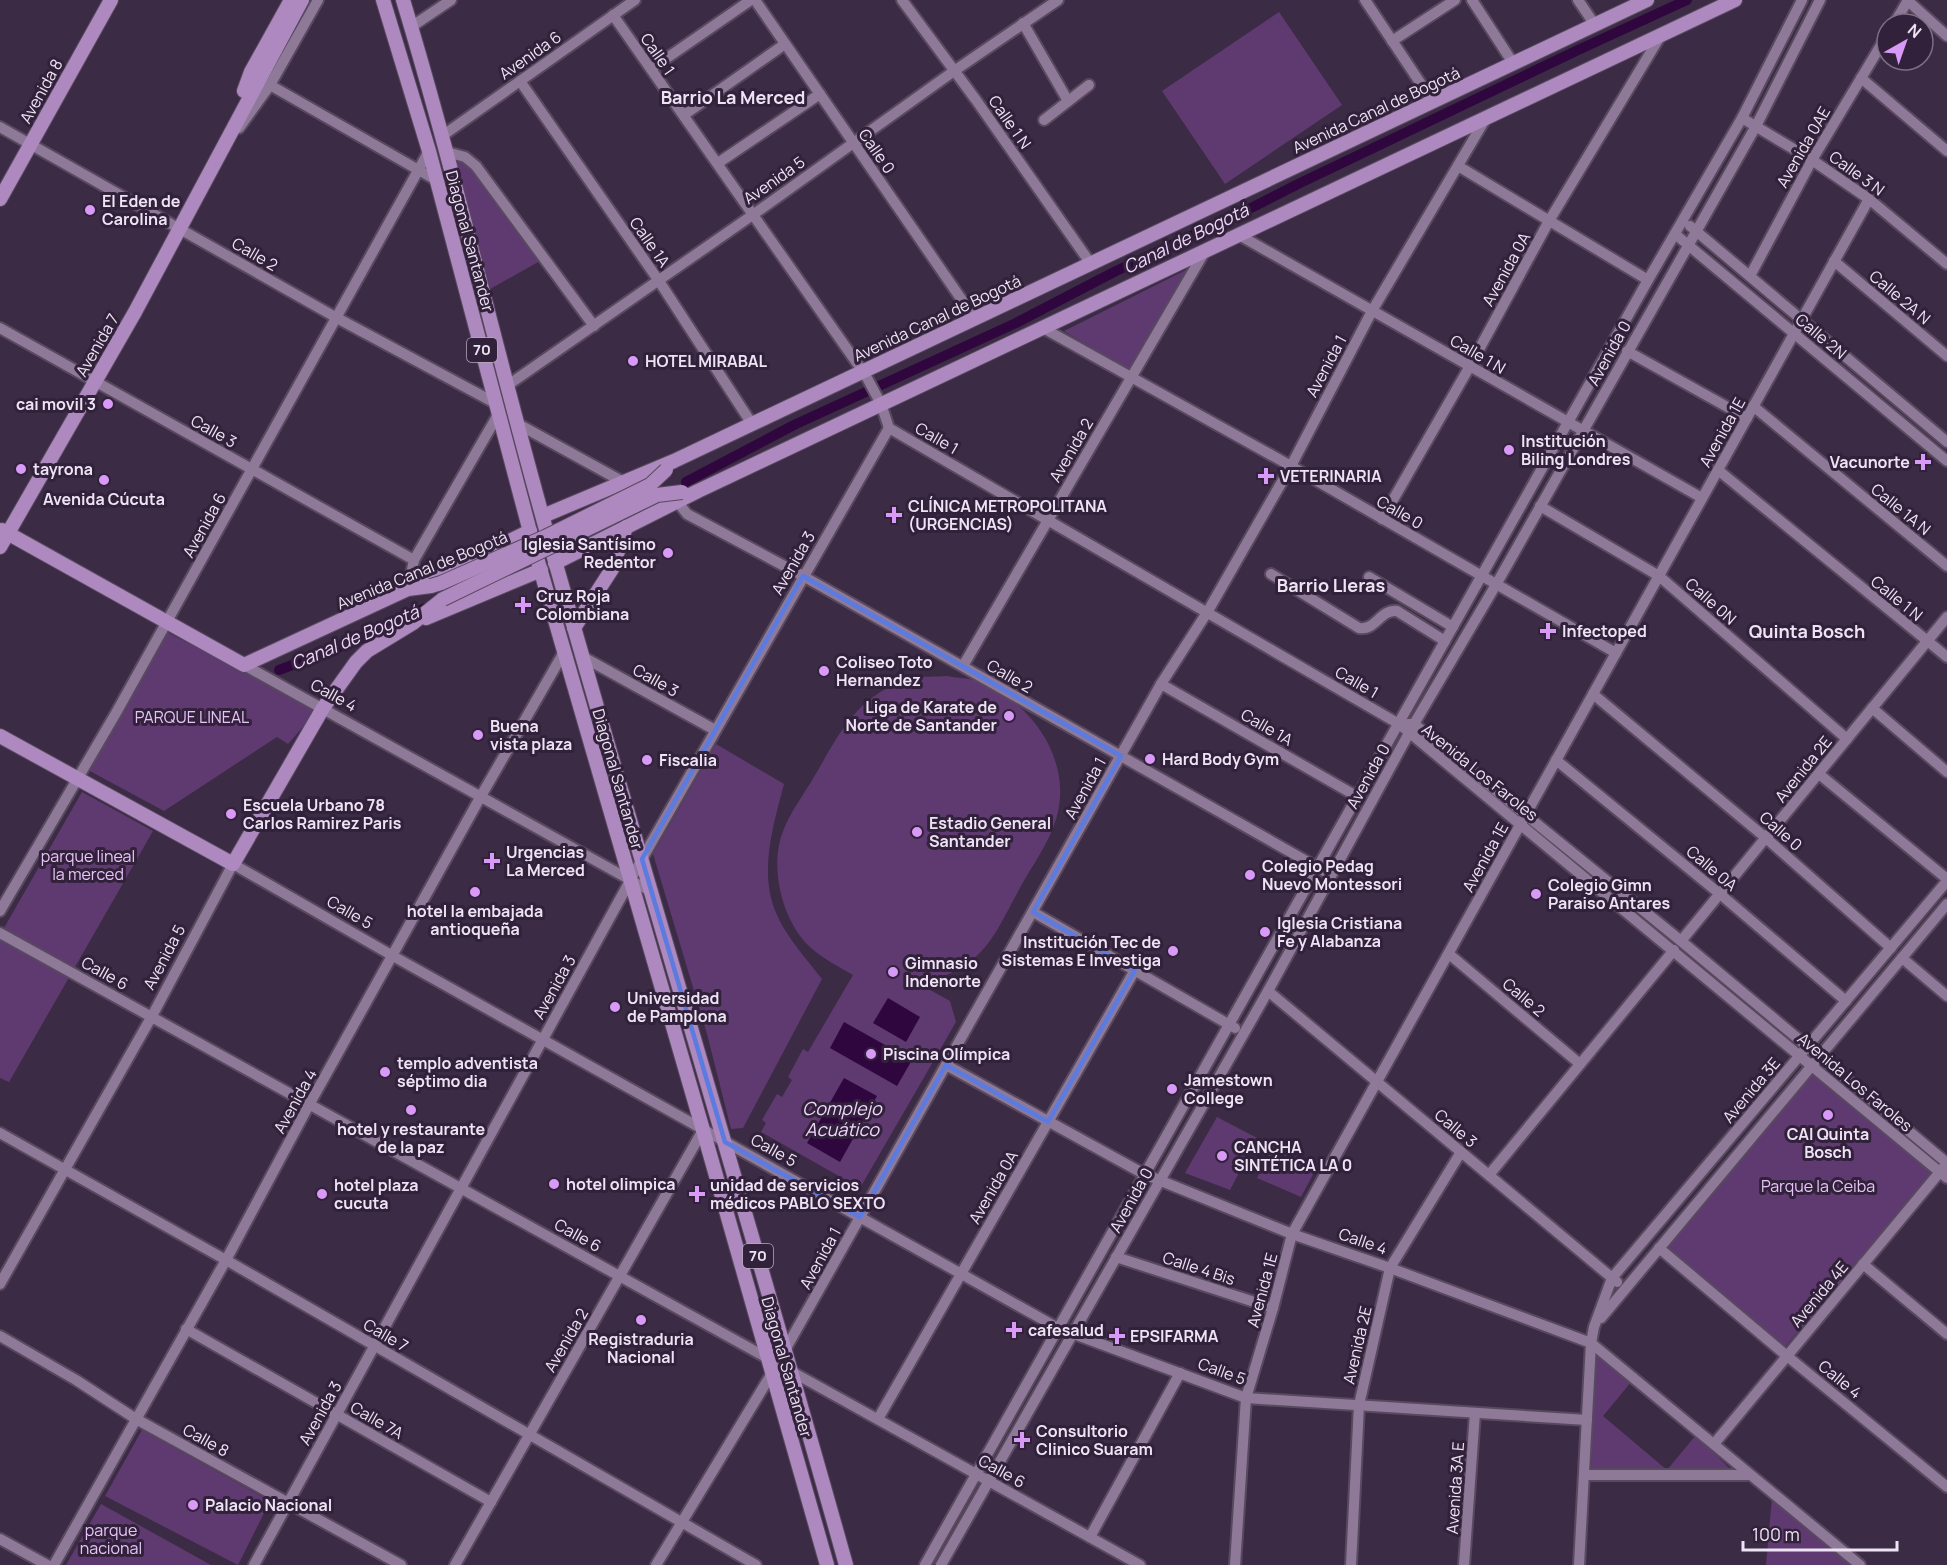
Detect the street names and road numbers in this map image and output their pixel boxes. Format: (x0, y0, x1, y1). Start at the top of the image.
street label: Avenida 6 (495, 26, 565, 84)
street label: Calle 1 (636, 29, 680, 79)
street label: Avenida 8 (14, 55, 68, 127)
street label: Avenida Canal de Bogotá (1289, 61, 1463, 159)
street label: Calle 1 N (984, 91, 1036, 153)
street label: Avenida 0AE (1771, 102, 1835, 192)
street label: Calle 0 (854, 124, 900, 178)
street label: Calle 3 N (1825, 145, 1889, 201)
street label: Avenida 5 (739, 151, 809, 209)
street label: Diagonal Santander (441, 168, 499, 314)
street label: Calle 1A (625, 212, 675, 272)
street label: Avenida 0A (1477, 228, 1535, 310)
street label: Calle 2 (228, 232, 282, 276)
street label: Calle 2A N (1865, 265, 1935, 329)
street label: Avenida Canal de Bogotá (850, 269, 1024, 367)
street label: Calle 2N (1791, 308, 1851, 364)
street label: Avenida 7 (70, 310, 124, 380)
street label: Avenida 0 (1582, 317, 1636, 389)
street label: Calle 1 N (1446, 329, 1510, 379)
street label: Avenida 1 (1300, 331, 1352, 401)
road number: 70 (467, 338, 497, 362)
street label: Avenida 1E (1694, 393, 1750, 471)
street label: Calle 3 (187, 409, 241, 453)
street label: Avenida 2 (1044, 414, 1098, 486)
street label: Calle 1 (911, 417, 963, 459)
street label: Calle 1A N (1867, 478, 1935, 540)
street label: Avenida 6 (177, 489, 231, 561)
street label: Calle 0 (1373, 490, 1427, 534)
street label: Avenida Canal de Bogotá (333, 526, 511, 614)
street label: Avenida 3 (766, 527, 820, 599)
street label: Calle 1 N (1866, 570, 1928, 626)
street label: Calle 0N (1681, 573, 1741, 629)
street label: Calle 2 (983, 654, 1037, 698)
street label: Calle 3 (629, 658, 683, 702)
street label: Calle 1 (1331, 661, 1383, 703)
street label: Calle 4 (307, 673, 361, 717)
street label: Calle 1A (1237, 703, 1297, 751)
street label: Diagonal Santander (587, 706, 649, 852)
street label: Avenida Los Faroles (1417, 718, 1543, 826)
street label: Avenida 2E (1769, 731, 1837, 807)
street label: Avenida 0 (1341, 740, 1395, 812)
street label: Avenida 1 (1059, 753, 1111, 823)
street label: Calle 0 (1755, 806, 1807, 856)
street label: Avenida 1E (1457, 818, 1513, 896)
street label: Calle 0A (1682, 840, 1742, 896)
street label: Calle 5 (323, 890, 377, 934)
street label: Avenida 5 (138, 921, 190, 993)
street label: Calle 6 (78, 951, 132, 995)
street label: Avenida 3 (527, 951, 581, 1023)
street label: Calle 2 (1498, 973, 1550, 1021)
street label: Avenida Los Faroles (1793, 1027, 1917, 1137)
street label: Avenida 3E (1717, 1053, 1785, 1127)
street label: Avenida 4 (268, 1065, 322, 1137)
street label: Calle 3 (1430, 1104, 1482, 1152)
street label: Calle 5 (747, 1128, 801, 1172)
street label: Avenida 0A (963, 1146, 1023, 1228)
street label: Avenida 0 (1104, 1164, 1158, 1236)
street label: Calle 6 (551, 1213, 605, 1257)
street label: Calle 4 (1336, 1222, 1390, 1260)
street label: Avenida 1 (794, 1223, 846, 1293)
road number: 70 (743, 1244, 773, 1268)
street label: Calle 4 Bis (1160, 1246, 1238, 1290)
street label: Avenida 1E (1241, 1250, 1283, 1330)
street label: Avenida 4E (1785, 1256, 1853, 1332)
street label: Diagonal Santander (756, 1294, 818, 1440)
street label: Avenida 2 (539, 1304, 593, 1376)
street label: Avenida 2E (1337, 1304, 1377, 1386)
street label: Calle 7 (360, 1313, 412, 1357)
street label: Calle 5 (1195, 1352, 1249, 1390)
street label: Calle 4 (1814, 1355, 1866, 1403)
street label: Avenida 3 (293, 1377, 347, 1449)
street label: Calle 7A (346, 1396, 408, 1444)
street label: Calle 8 (179, 1418, 233, 1462)
street label: Avenida 3A E (1441, 1441, 1469, 1535)
street label: Calle 6 (975, 1449, 1029, 1493)

